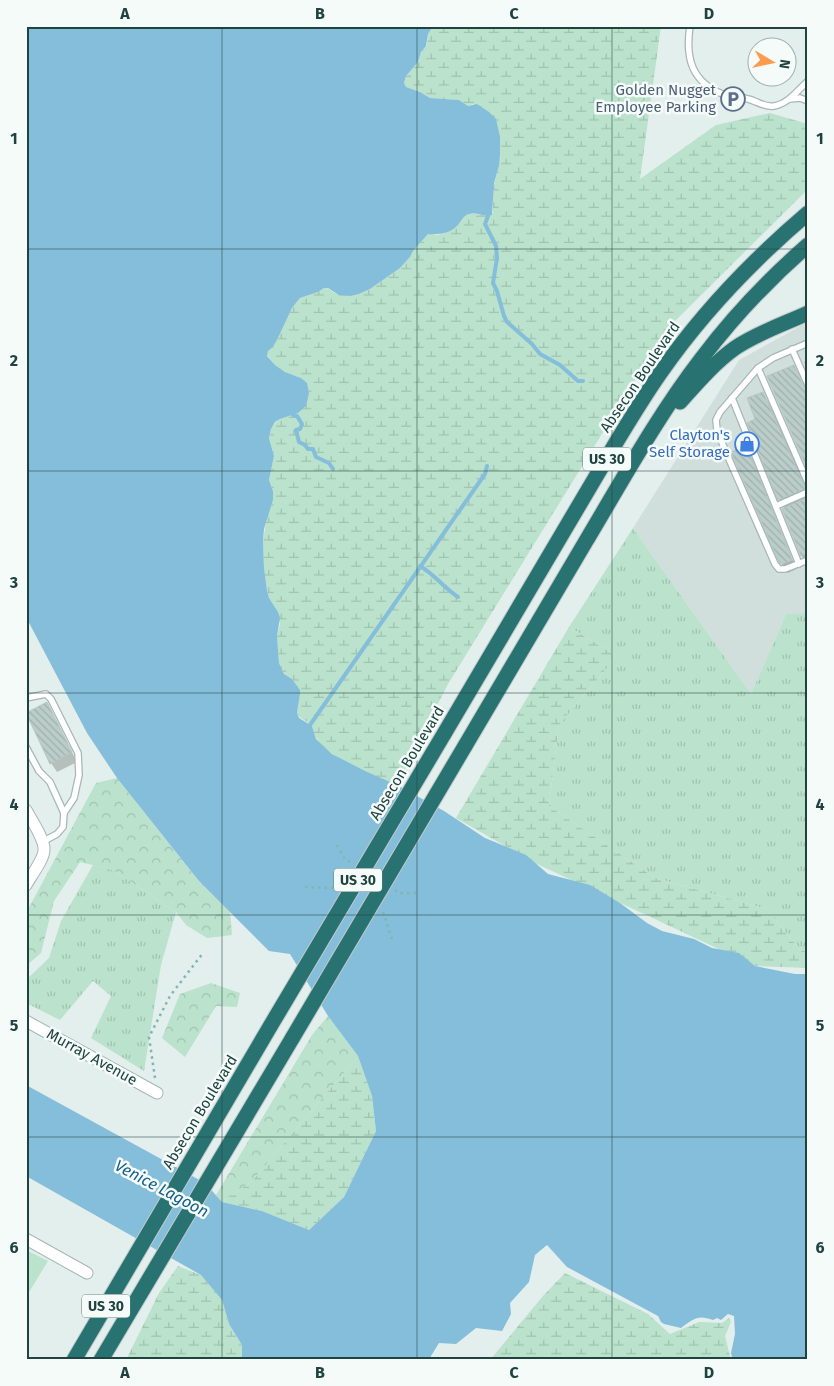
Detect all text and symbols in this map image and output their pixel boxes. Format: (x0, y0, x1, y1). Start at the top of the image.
text: A (119, 4, 130, 23)
text: B (315, 4, 325, 23)
text: C (509, 4, 519, 23)
text: D (704, 4, 714, 23)
north arrow (746, 38, 796, 88)
text: N (775, 58, 793, 70)
place label: Golden Nugget Employee Parking (595, 81, 717, 116)
parking icon: Golden Nugget Employee Parking (720, 86, 746, 112)
text: 1 (10, 129, 18, 148)
text: 1 (816, 129, 824, 148)
street label: Absecon Boulevard (596, 318, 684, 436)
text: 2 (10, 351, 18, 370)
text: 2 (816, 351, 824, 370)
place label: Clayton's Self Storage (649, 426, 730, 461)
shop icon: Clayton's Self Storage (734, 431, 760, 457)
road number: US 30 (583, 448, 631, 470)
text: 3 (9, 573, 18, 592)
text: 3 (815, 573, 824, 592)
street label: Absecon Boulevard (366, 703, 448, 823)
text: 4 (9, 795, 19, 814)
text: 4 (815, 795, 825, 814)
road number: US 30 (334, 868, 382, 892)
text: 5 (10, 1016, 19, 1035)
text: 5 (816, 1016, 825, 1035)
street label: Murray Avenue (44, 1025, 140, 1089)
street label: Absecon Boulevard (159, 1052, 241, 1172)
water label: Venice Lagoon (112, 1156, 212, 1221)
text: 6 (9, 1238, 19, 1257)
text: 6 (815, 1238, 825, 1257)
road number: US 30 (82, 1294, 130, 1318)
text: A (119, 1363, 130, 1382)
text: B (315, 1363, 325, 1382)
text: C (509, 1363, 519, 1382)
text: D (704, 1363, 714, 1382)

